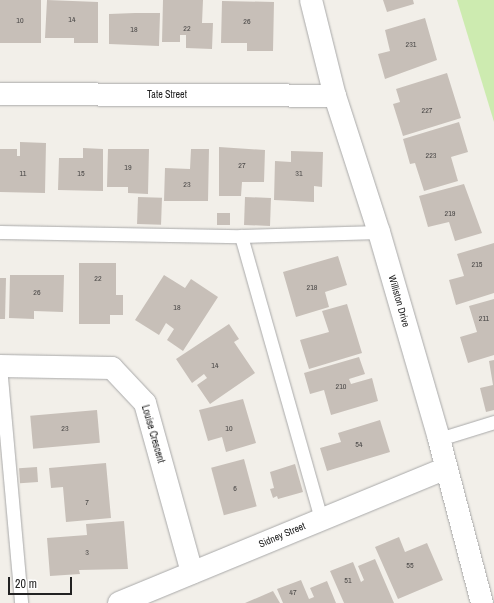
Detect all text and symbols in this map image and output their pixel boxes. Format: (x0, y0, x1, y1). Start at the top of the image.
house number: 14 (68, 15, 76, 25)
house number: 10 (16, 16, 24, 26)
house number: 26 (243, 17, 251, 27)
house number: 22 (183, 24, 191, 34)
house number: 18 (130, 25, 138, 35)
house number: 231 (406, 40, 416, 50)
street label: Tate Street (147, 89, 187, 101)
house number: 227 (422, 106, 432, 116)
house number: 223 (426, 151, 436, 161)
house number: 27 (238, 161, 246, 171)
house number: 19 (124, 163, 132, 173)
house number: 11 (20, 169, 26, 179)
house number: 15 (77, 169, 85, 179)
house number: 31 (295, 169, 303, 179)
house number: 23 (183, 180, 191, 190)
house number: 219 (445, 209, 455, 219)
house number: 215 (472, 260, 482, 270)
house number: 22 (94, 274, 102, 284)
street label: Williston Drive (386, 274, 412, 328)
house number: 218 (307, 283, 317, 293)
house number: 26 (33, 288, 41, 298)
house number: 18 (173, 303, 181, 313)
house number: 211 (479, 314, 489, 324)
house number: 14 (211, 361, 219, 371)
house number: 210 (336, 382, 346, 392)
street label: Louise Crescent (139, 404, 167, 464)
house number: 23 (61, 424, 69, 434)
house number: 10 (225, 424, 233, 434)
house number: 54 (355, 440, 363, 450)
house number: 6 (233, 484, 237, 494)
house number: 7 (85, 498, 89, 508)
street label: Sidney Street (257, 520, 307, 550)
house number: 3 (85, 548, 89, 558)
house number: 55 (406, 561, 414, 571)
scale bar (10, 569, 74, 595)
text: 20 m (15, 576, 37, 592)
house number: 51 (344, 576, 352, 586)
house number: 47 (289, 588, 297, 598)

